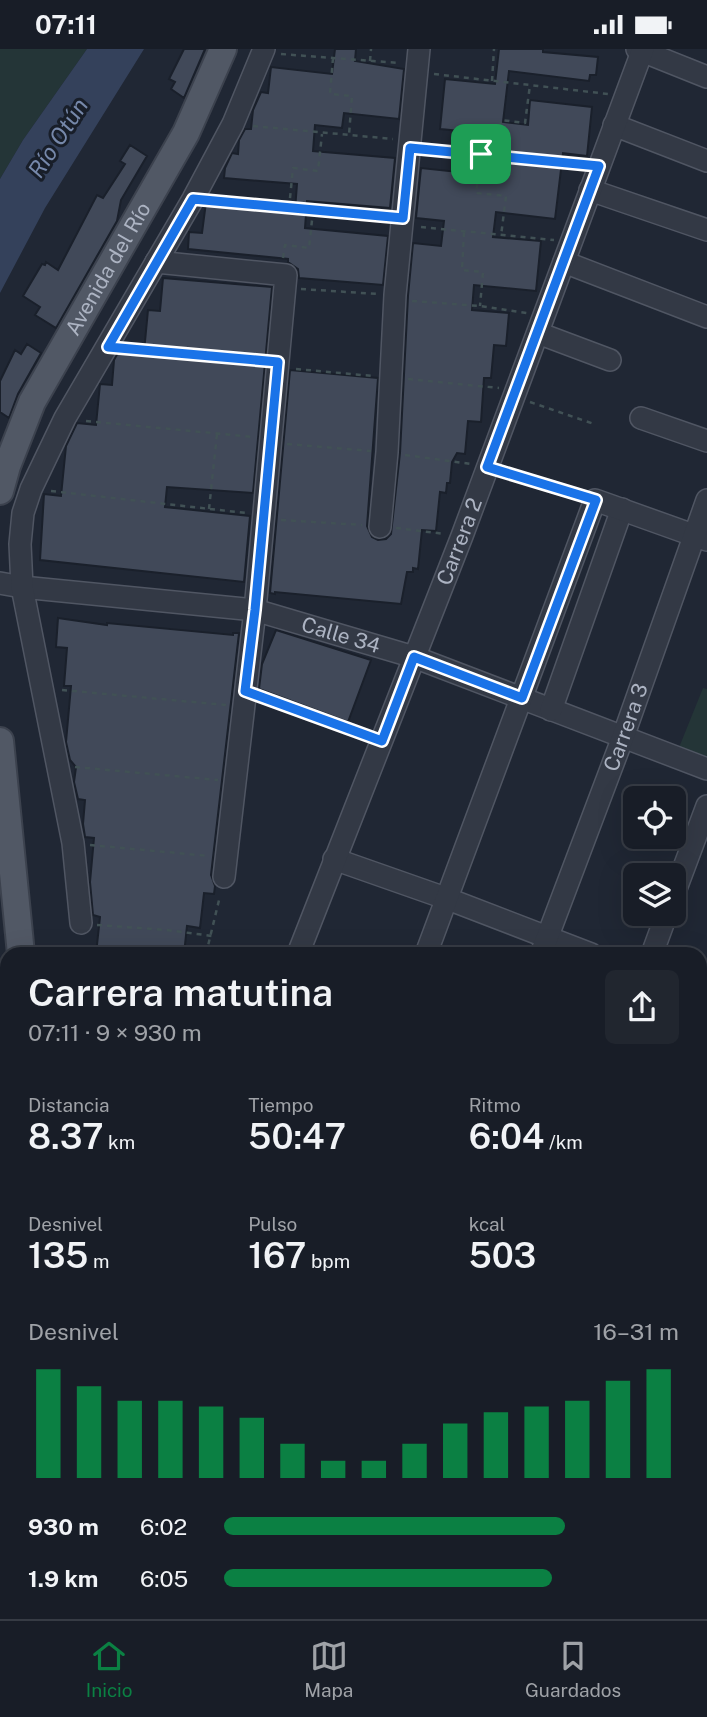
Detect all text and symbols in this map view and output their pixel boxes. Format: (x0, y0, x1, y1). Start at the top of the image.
text: 07:11 (35, 9, 97, 40)
water label: Río Otún (22, 93, 93, 182)
pin (451, 124, 511, 184)
icon: arrive (462, 135, 500, 173)
street label: Avenida del Río (60, 198, 156, 340)
street label: Carrera 2 (431, 494, 487, 588)
street label: Calle 34 (299, 611, 383, 658)
street label: Carrera 3 (598, 680, 653, 775)
map controls (623, 786, 686, 926)
button: locate (623, 786, 686, 849)
button: layers (623, 863, 686, 926)
text: Carrera matutina (28, 970, 333, 1015)
button: share (605, 970, 679, 1044)
text: 07:11 · 9 × 930 m (28, 1019, 202, 1046)
text: Distancia (28, 1094, 110, 1116)
text: Tiempo (248, 1094, 314, 1116)
text: Ritmo (469, 1094, 521, 1116)
text: 8.37 (28, 1116, 103, 1157)
text: 50:47 (248, 1116, 346, 1157)
text: 6:04 (469, 1116, 544, 1157)
text: km (103, 1131, 135, 1153)
text: /km (544, 1131, 583, 1153)
text: Desnivel (28, 1213, 103, 1235)
text: Pulso (248, 1213, 297, 1235)
text: kcal (469, 1213, 505, 1235)
text: 135 (28, 1235, 88, 1276)
text: 167 (248, 1235, 306, 1276)
text: 503 (469, 1235, 536, 1276)
text: m (88, 1250, 110, 1272)
text: bpm (306, 1250, 350, 1272)
text: Desnivel (28, 1318, 119, 1345)
text: 16–31 m (593, 1318, 679, 1345)
text: 930 m (28, 1513, 99, 1540)
text: 6:02 (140, 1513, 187, 1540)
text: 1.9 km (28, 1565, 98, 1592)
text: 6:05 (140, 1565, 188, 1592)
tab: Inicio (86, 1637, 133, 1701)
tab: Mapa (304, 1637, 353, 1701)
tab: Guardados (525, 1637, 621, 1701)

